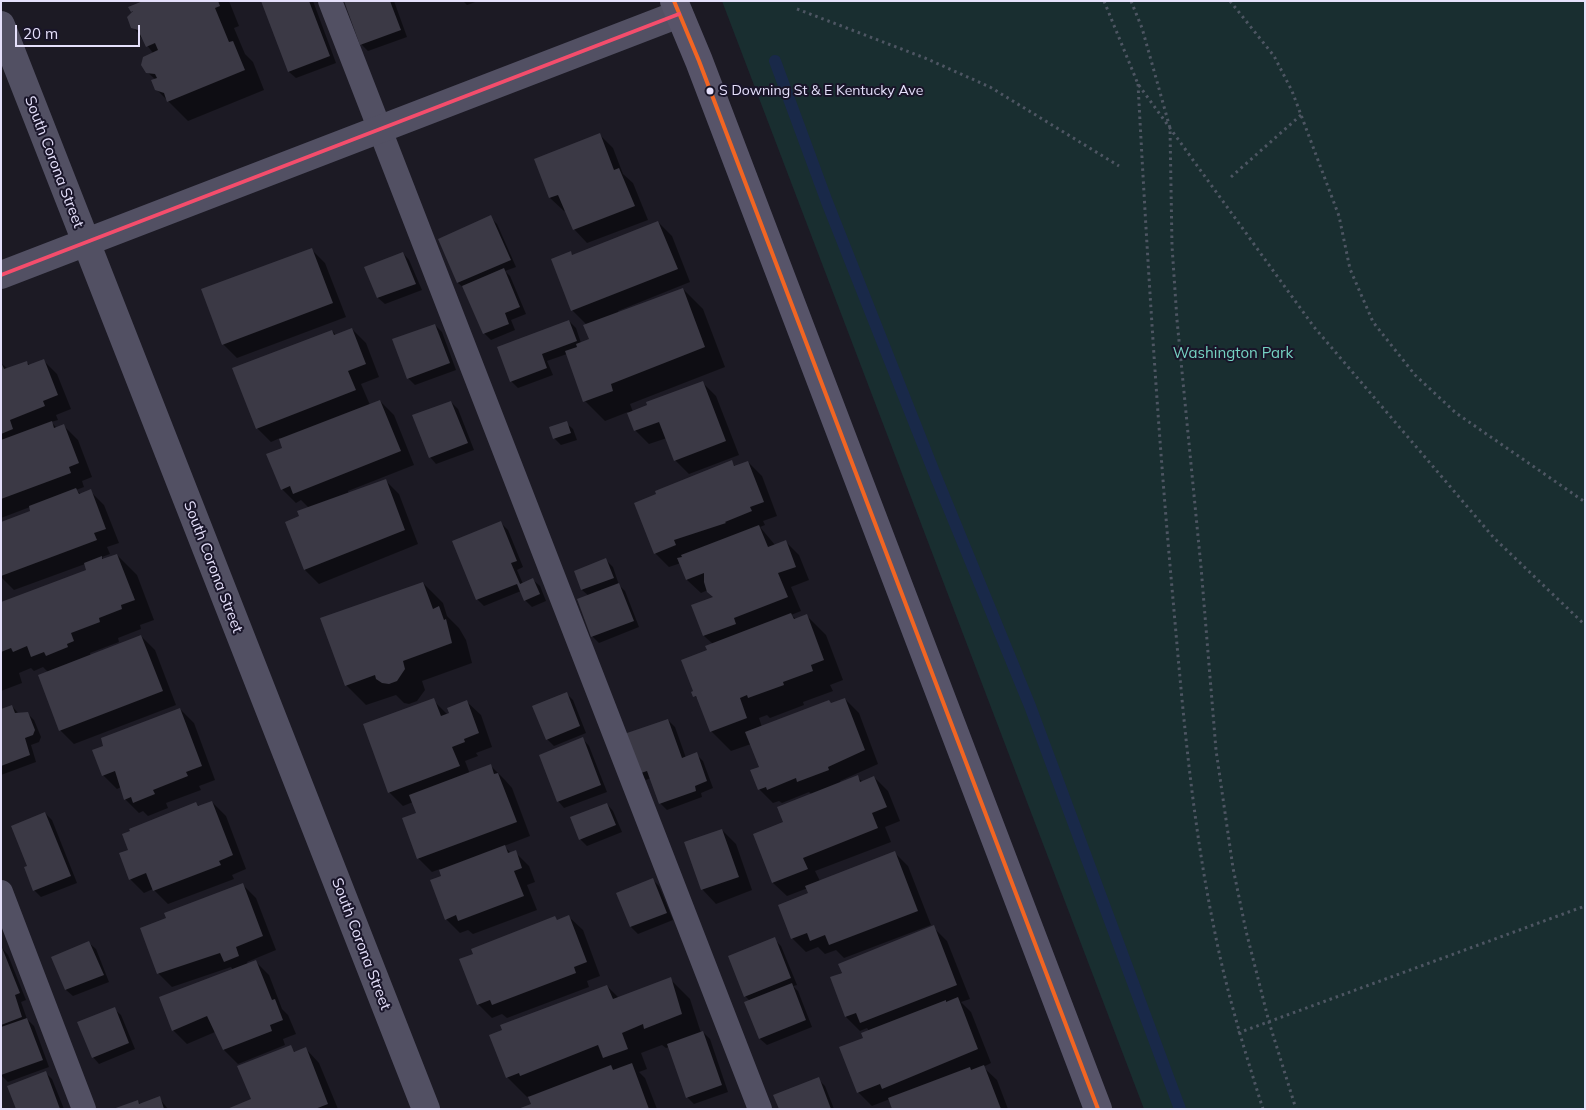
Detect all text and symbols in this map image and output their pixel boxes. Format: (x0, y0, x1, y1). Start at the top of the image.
scale bar (18, 15, 142, 47)
text: 20 m (23, 24, 58, 43)
place label: S Downing St & E Kentucky Ave (719, 83, 923, 99)
marker: S Downing St & E Kentucky Ave (705, 86, 715, 96)
street label: South Corona Street (21, 93, 87, 231)
park label: Washington Park (1173, 344, 1293, 362)
street label: South Corona Street (180, 498, 246, 636)
street label: South Corona Street (328, 875, 394, 1013)

